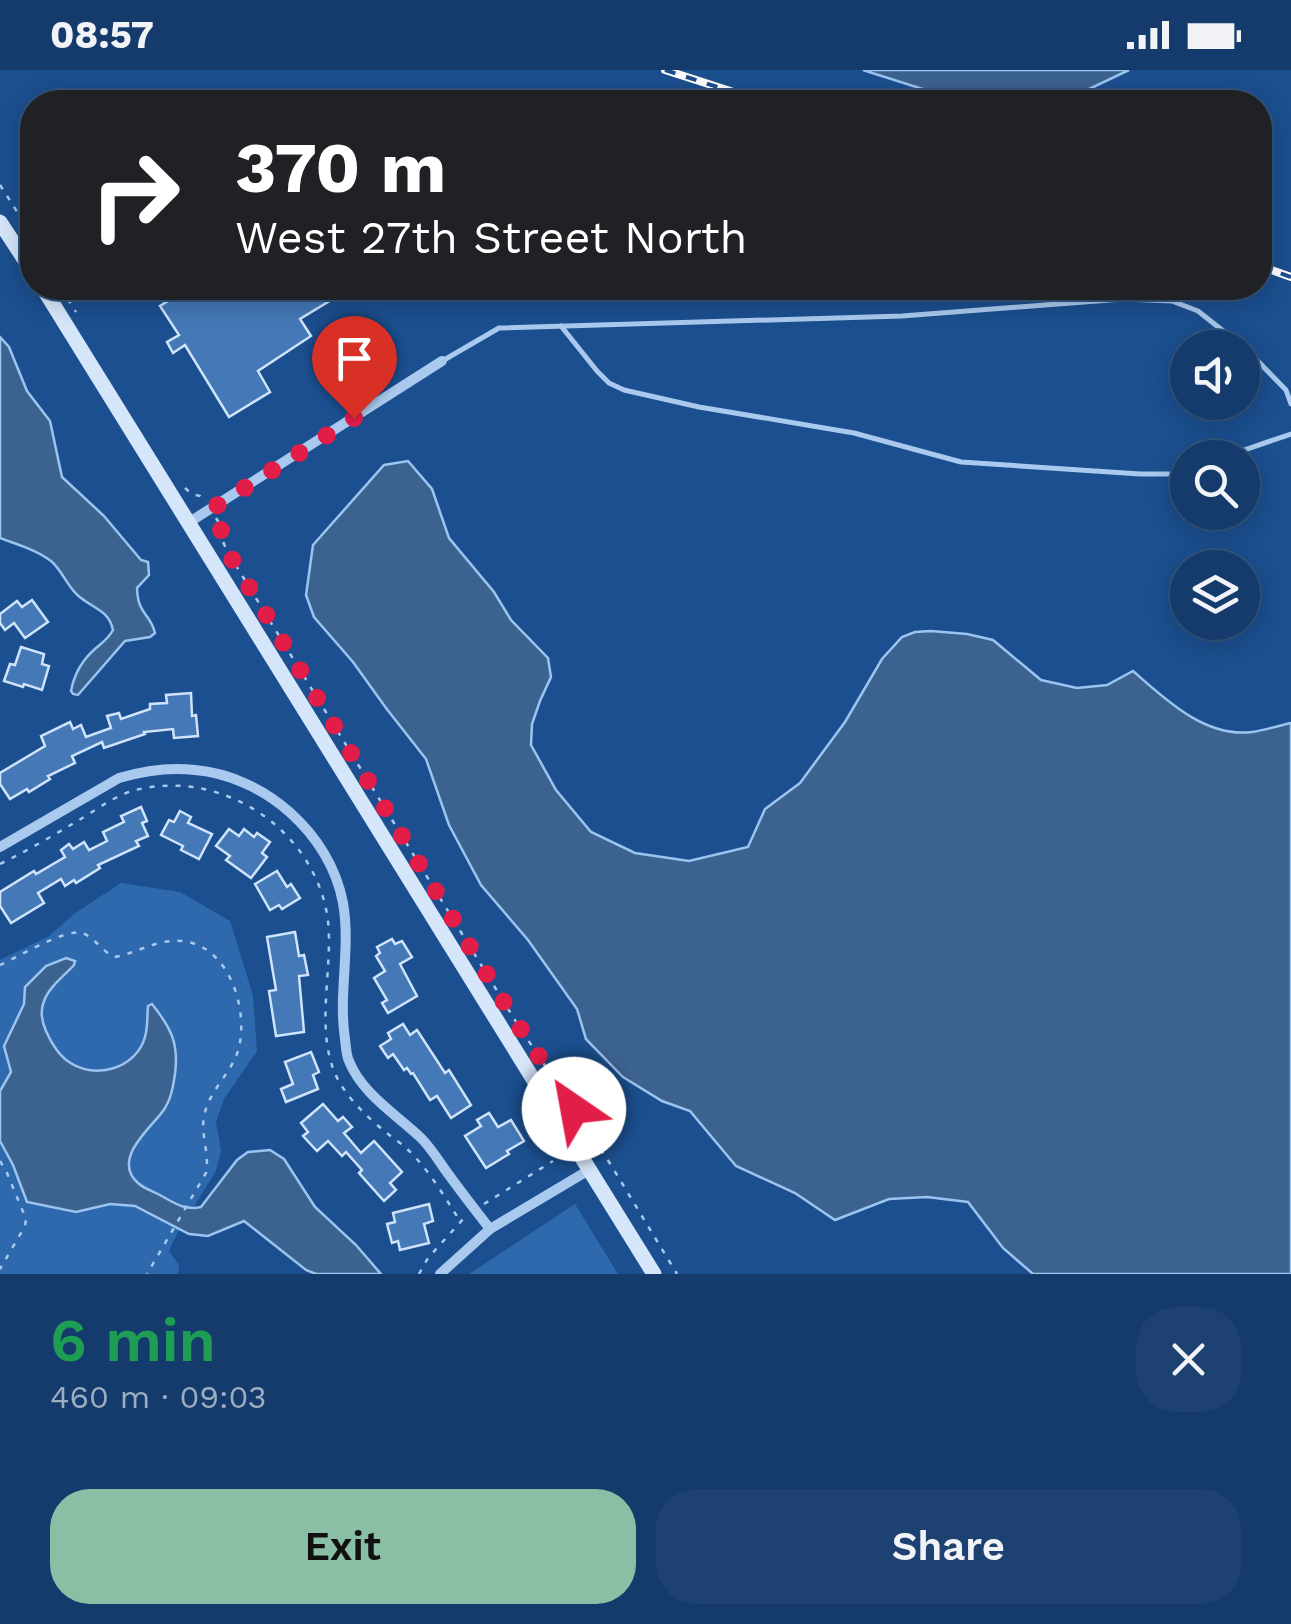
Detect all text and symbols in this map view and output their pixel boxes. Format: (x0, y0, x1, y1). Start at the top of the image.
text: 08:57 (50, 13, 154, 57)
text: 370 m (235, 127, 446, 209)
icon: right (70, 130, 200, 260)
text: West 27th Street North (235, 211, 747, 264)
pin (312, 316, 397, 419)
map controls (1170, 330, 1260, 640)
button: sound (1170, 330, 1260, 420)
icon: arrive (327, 331, 382, 386)
button: search (1170, 440, 1260, 530)
button: layers (1170, 550, 1260, 640)
position arrow (522, 1057, 626, 1161)
text: 6 min (50, 1305, 216, 1376)
button: close (1136, 1307, 1241, 1412)
text: 460 m · 09:03 (50, 1378, 266, 1416)
button: Exit (50, 1489, 636, 1604)
button: Share (656, 1489, 1241, 1604)

